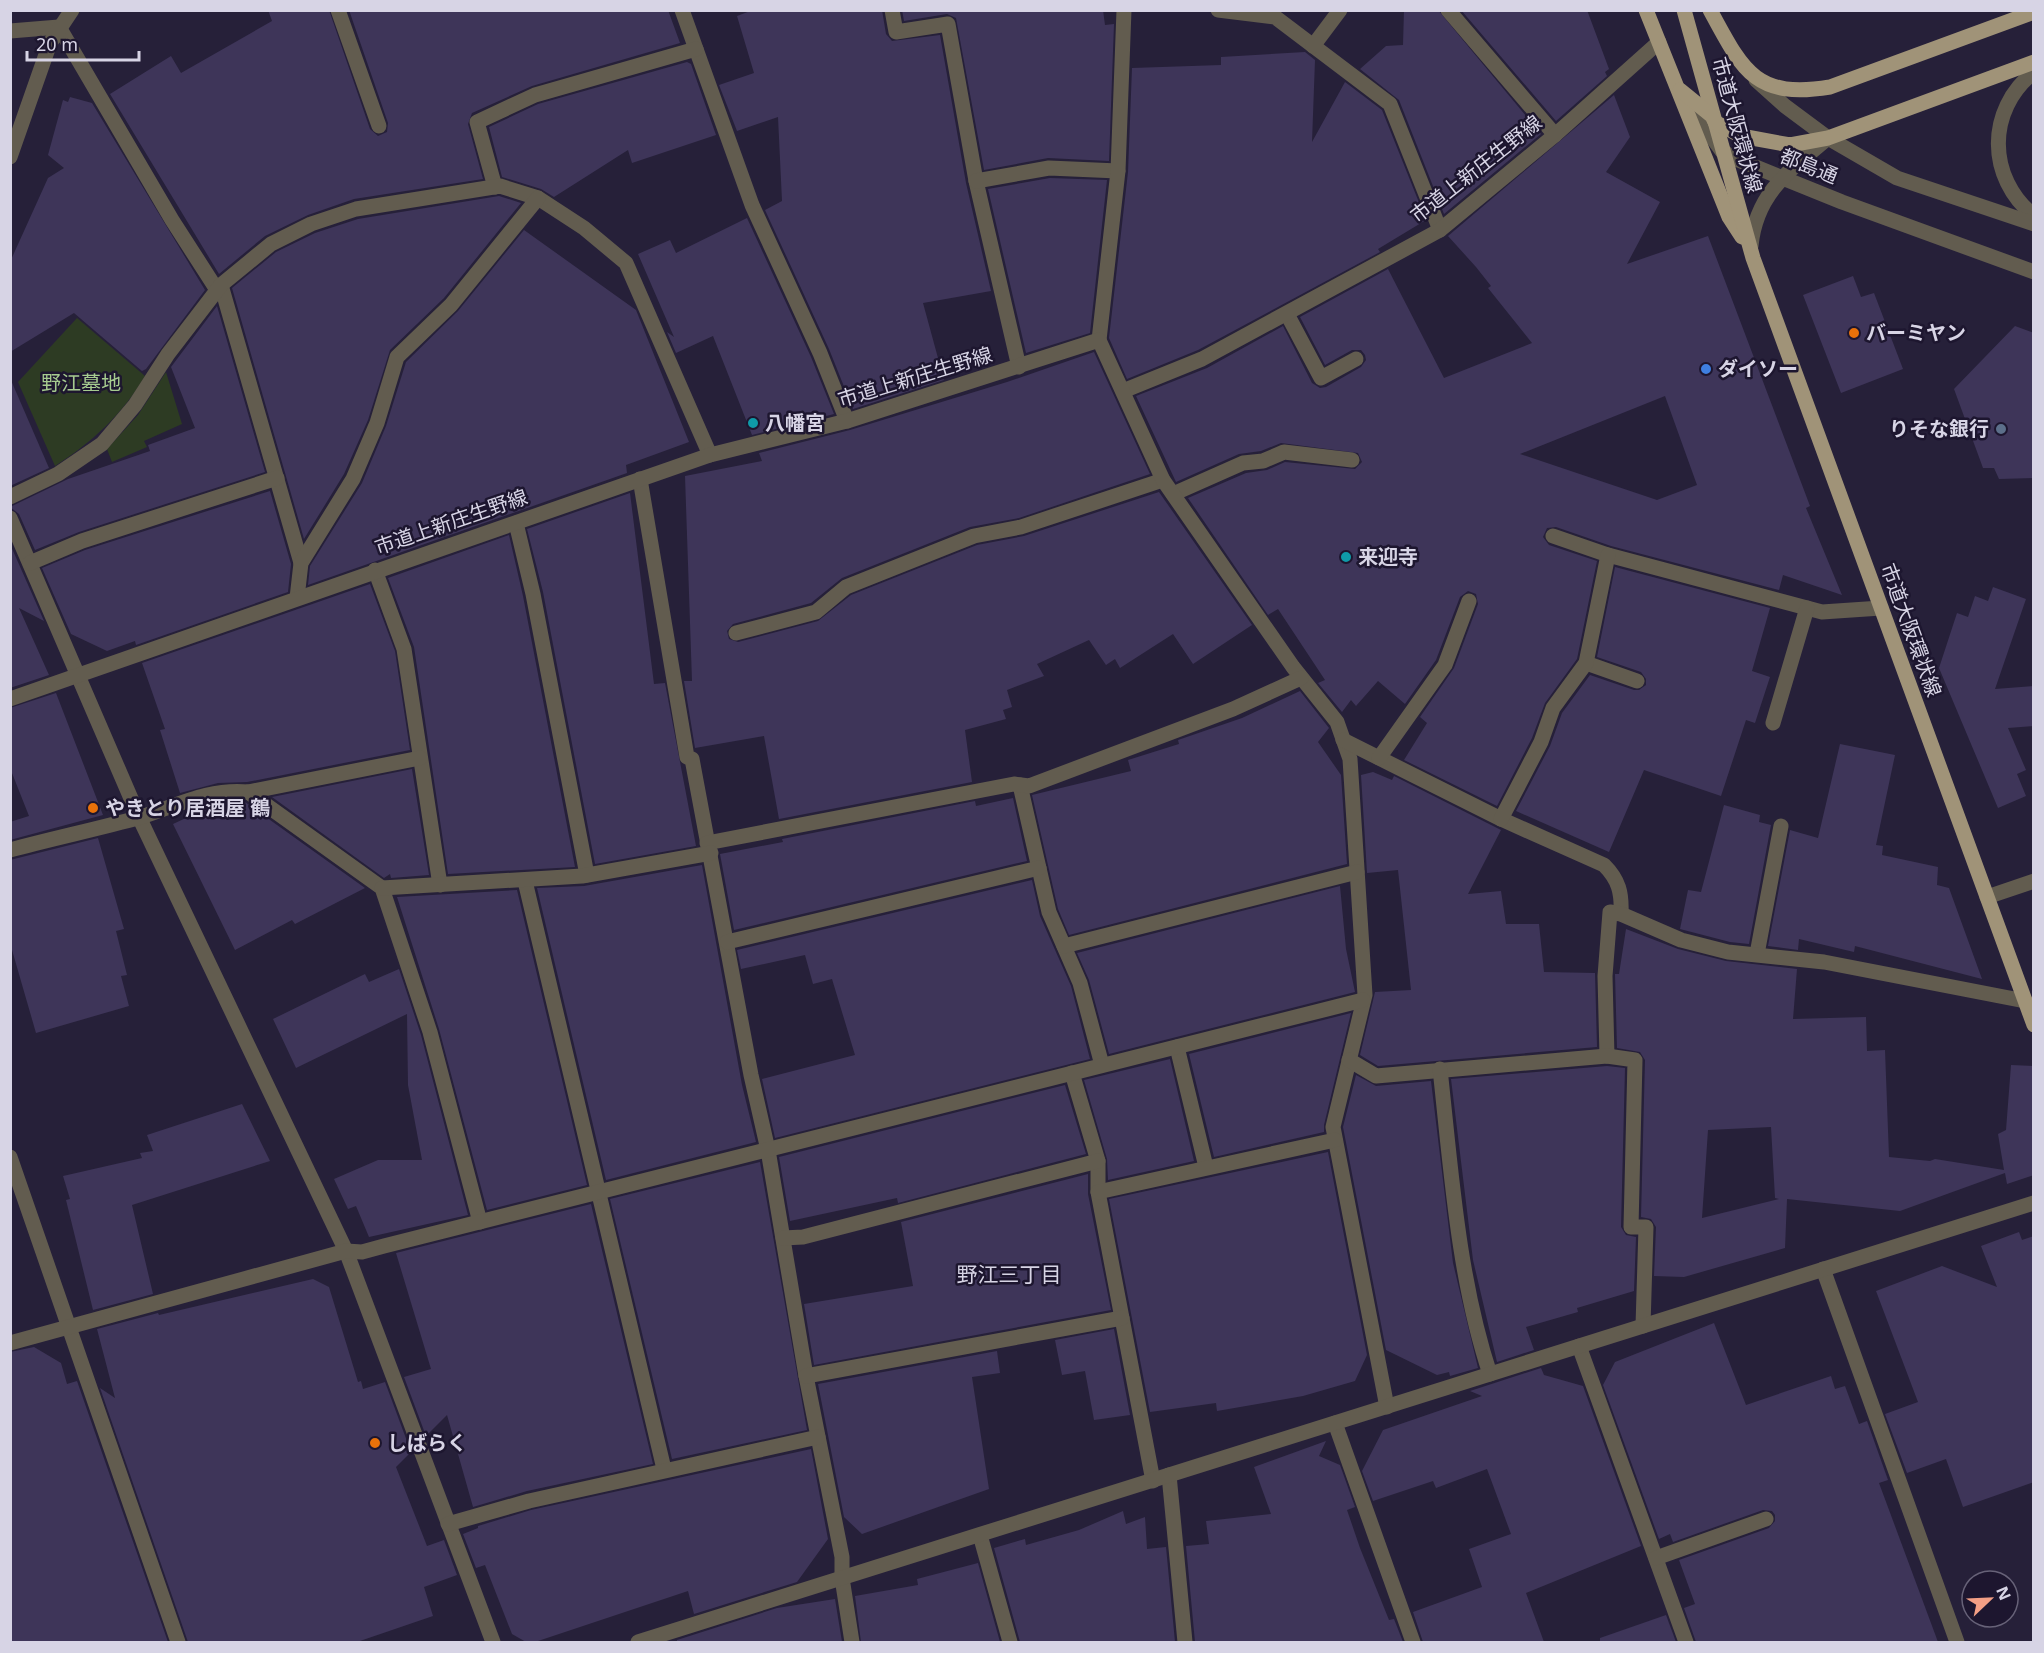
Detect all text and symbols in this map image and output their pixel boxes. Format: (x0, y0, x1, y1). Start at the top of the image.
scale bar (27, 24, 140, 62)
text: 20 m (36, 32, 78, 56)
street label: 市道大阪環状線 (1706, 54, 1769, 196)
street label: 市道上新庄生野線 (1404, 109, 1547, 228)
street label: 都島通 (1776, 142, 1842, 189)
place label: バーミヤン (1866, 319, 1966, 346)
marker: バーミヤン (1847, 326, 1861, 340)
street label: 市道上新庄生野線 (834, 340, 995, 413)
place label: ダイソー (1718, 355, 1798, 382)
marker: ダイソー (1699, 362, 1713, 376)
park label: 野江墓地 (41, 369, 121, 396)
place label: 八幡宮 (765, 409, 825, 436)
place label: りそな銀行 (1889, 415, 1989, 442)
marker: 八幡宮 (746, 416, 760, 430)
marker: りそな銀行 (1994, 422, 2008, 436)
street label: 市道上新庄生野線 (371, 483, 531, 560)
place label: 来迎寺 (1358, 543, 1418, 570)
marker: 来迎寺 (1339, 550, 1353, 564)
street label: 市道大阪環状線 (1875, 559, 1948, 700)
place label: やきとり居酒屋 鶴 (105, 794, 270, 821)
marker: やきとり居酒屋 鶴 (86, 801, 100, 815)
district label: 野江三丁目 (957, 1260, 1062, 1288)
place label: しばらく (387, 1429, 467, 1456)
marker: しばらく (368, 1436, 382, 1450)
north arrow (1960, 1569, 2020, 1629)
text: N (1991, 1583, 2016, 1603)

